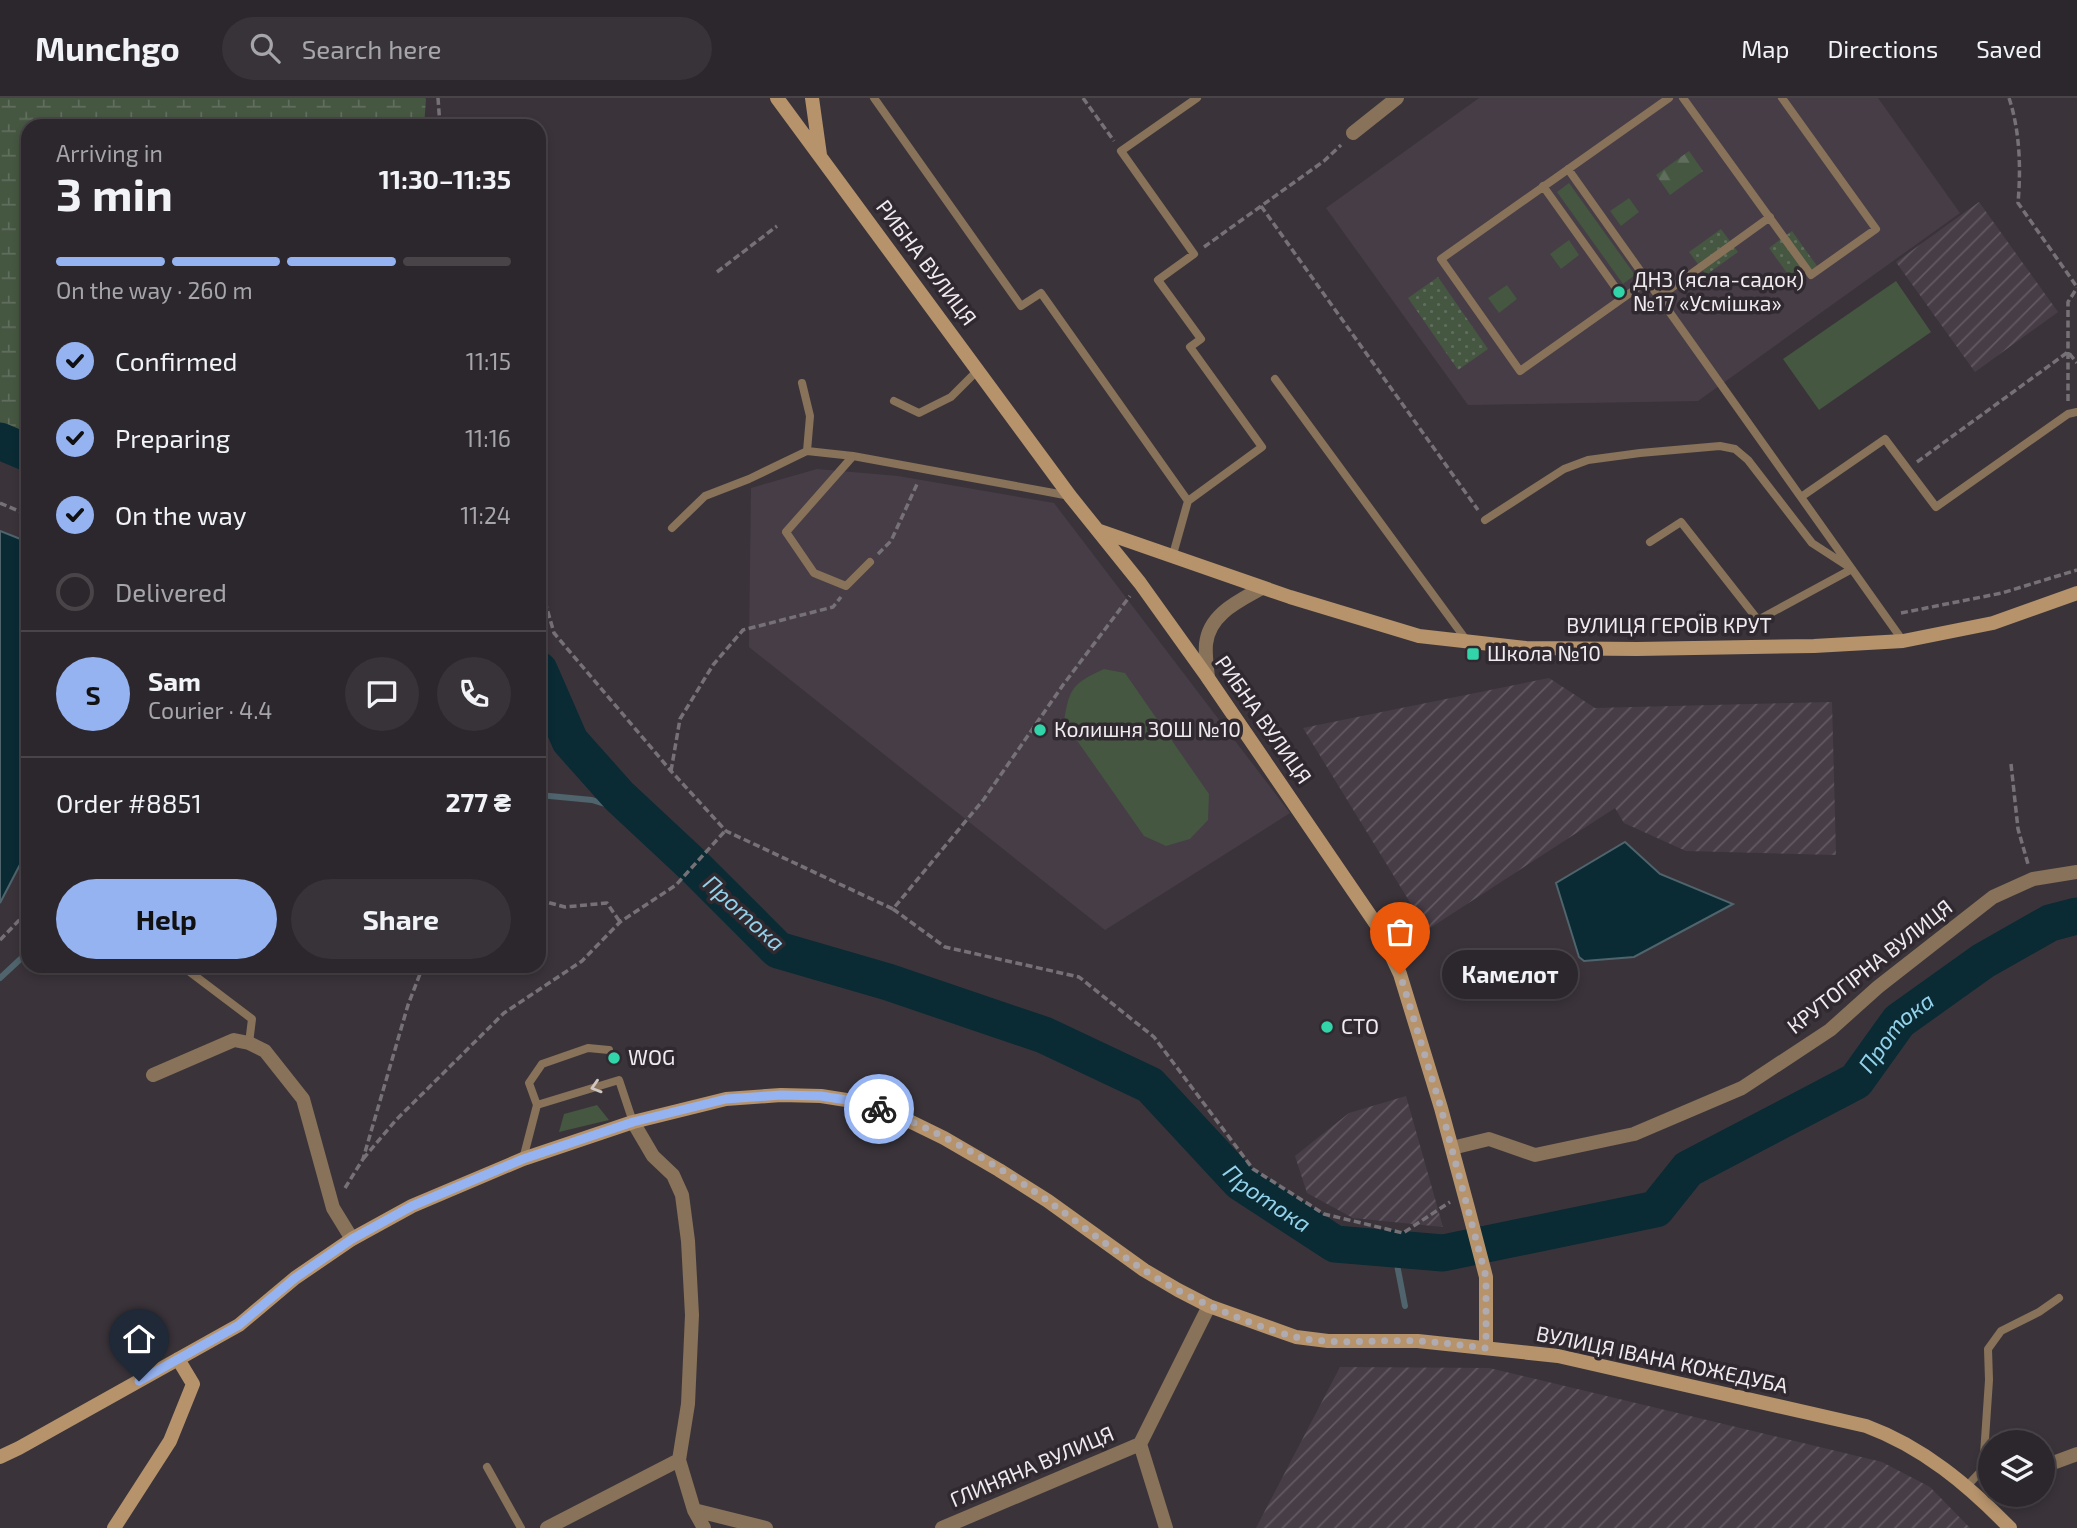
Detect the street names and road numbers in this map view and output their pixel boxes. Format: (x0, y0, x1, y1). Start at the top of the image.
street label: РИБНА ВУЛИЦЯ (872, 194, 983, 330)
street label: ВУЛИЦЯ ГЕРОЇВ КРУТ (1566, 612, 1772, 637)
street label: РИБНА ВУЛИЦЯ (1211, 650, 1318, 788)
street label: КРУТОГІРНА ВУЛИЦЯ (1781, 894, 1957, 1038)
street label: ВУЛИЦЯ ІВАНА КОЖЕДУБА (1534, 1320, 1790, 1397)
street label: ГЛИНЯНА ВУЛИЦЯ (946, 1420, 1117, 1511)

